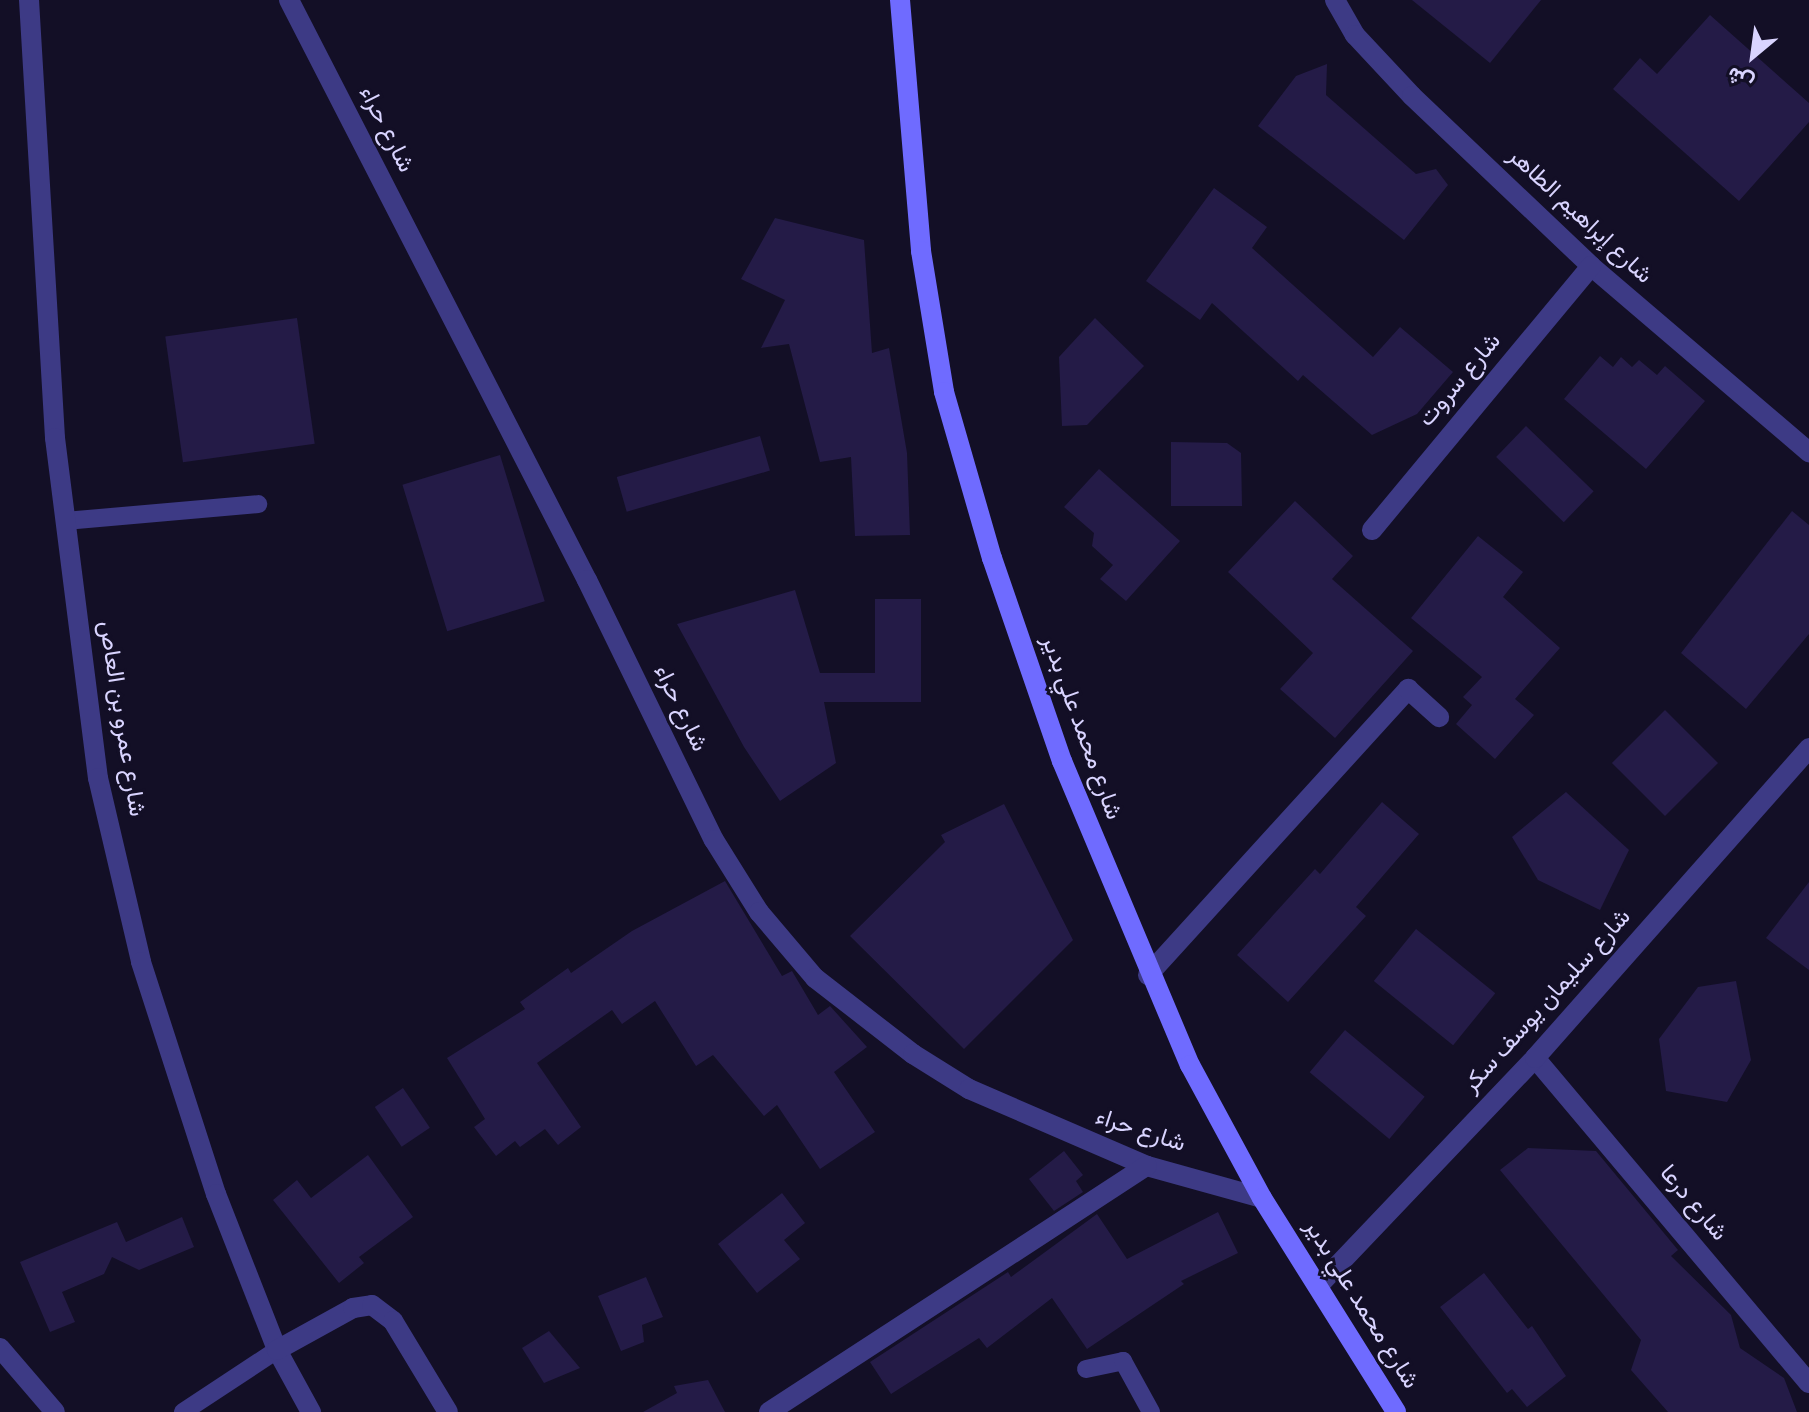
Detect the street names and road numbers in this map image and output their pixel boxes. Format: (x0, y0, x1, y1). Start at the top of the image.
street label: شارع حراء (351, 82, 419, 178)
street label: شارع إبراهيم الطاهر (1501, 143, 1657, 291)
street label: شارع سروت (1414, 328, 1508, 434)
street label: شارع عمرو بن العاص (90, 619, 150, 819)
street label: شارع محمد علي بدير (1033, 632, 1127, 824)
street label: شارع حراء (646, 661, 712, 757)
street label: شارع سليمان يوسف سكر (1458, 904, 1638, 1100)
street label: شارع حراء (1091, 1104, 1189, 1160)
street label: شارع درعا (1652, 1160, 1732, 1248)
street label: شارع محمد علي بدير (1296, 1215, 1424, 1395)

